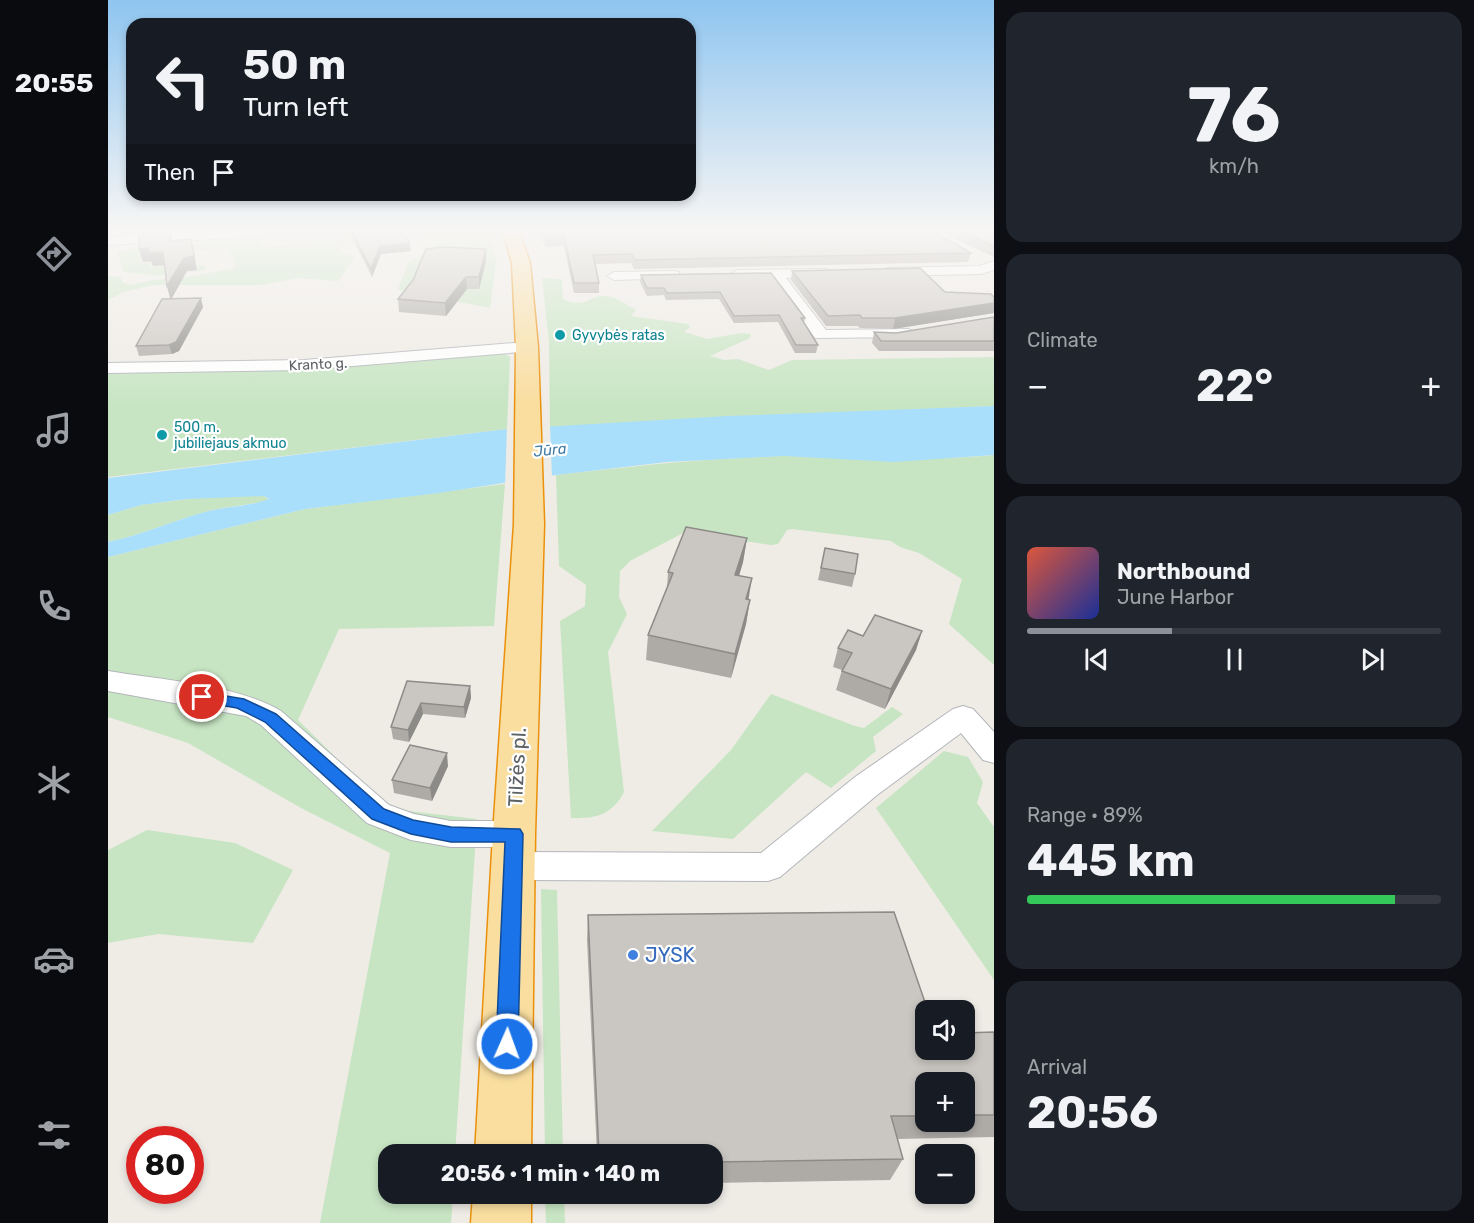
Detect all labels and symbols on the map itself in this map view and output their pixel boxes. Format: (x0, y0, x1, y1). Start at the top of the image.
place label: Gyvybės ratas (572, 327, 665, 344)
marker: Gyvybės ratas (553, 328, 567, 342)
street label: Kranto g. (288, 354, 348, 375)
place label: 500 m. jubiliejaus akmuo (173, 419, 286, 452)
marker: 500 m. jubiliejaus akmuo (155, 428, 169, 442)
water label: Jūra (533, 439, 568, 461)
pin (176, 671, 227, 722)
street label: Tilžės pl. (503, 727, 531, 807)
place label: JYSK (645, 943, 695, 967)
marker: JYSK (626, 948, 640, 962)
position arrow (475, 1012, 539, 1076)
speed limit sign: 80 (126, 1126, 204, 1204)

